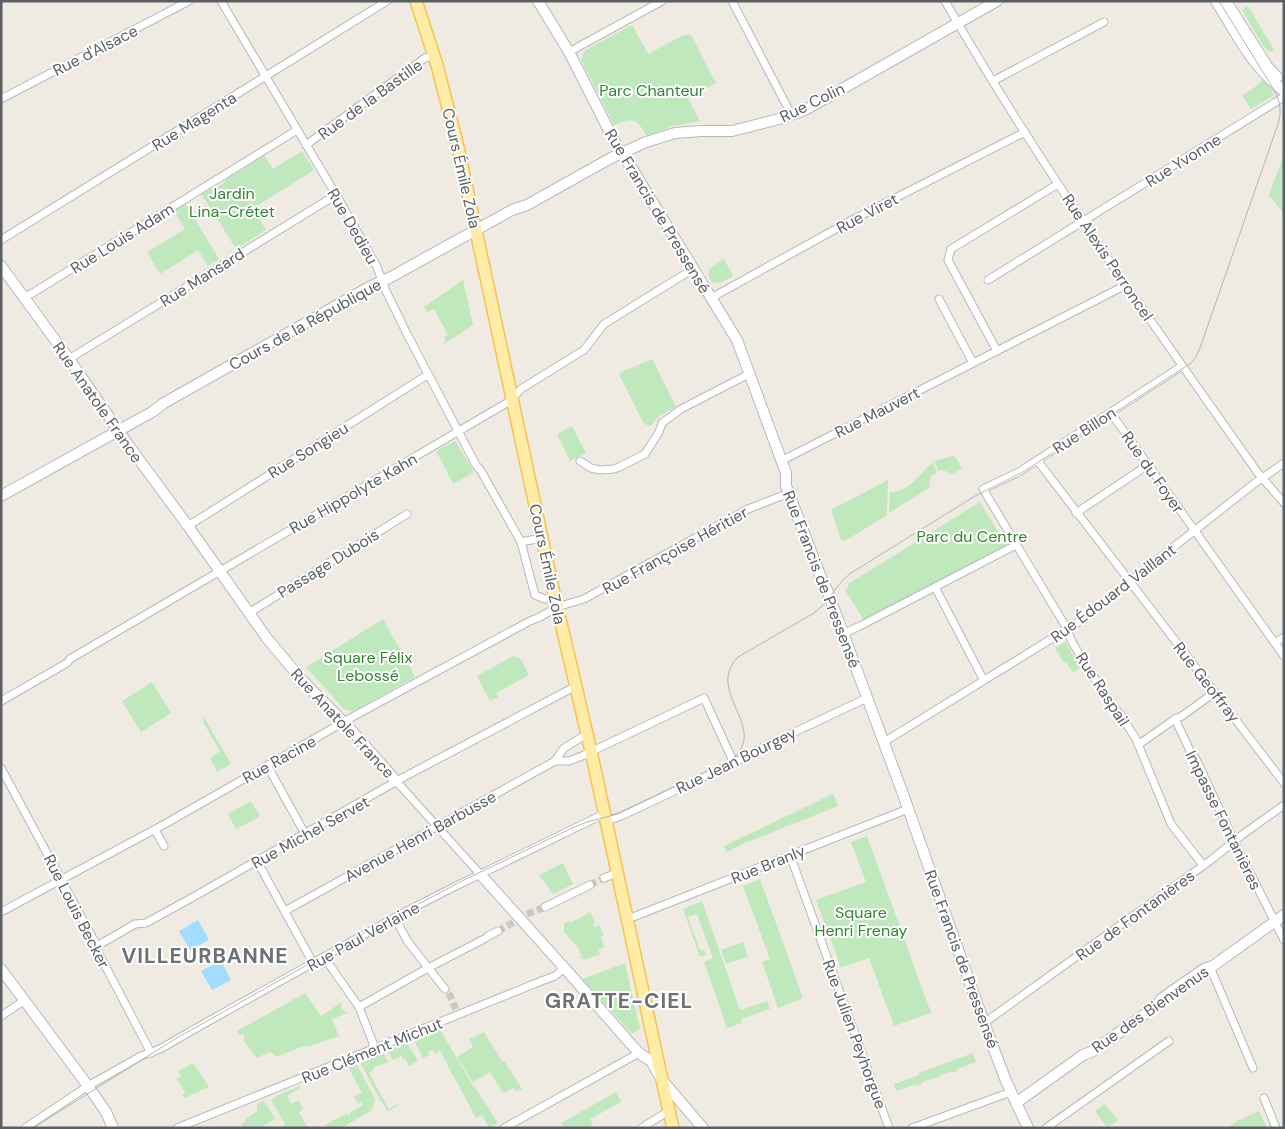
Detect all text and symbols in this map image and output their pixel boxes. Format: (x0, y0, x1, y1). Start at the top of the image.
street label: Rue d'Alsace (49, 20, 141, 81)
street label: Rue de la Bastille (314, 54, 427, 144)
street label: Rue Colin (776, 78, 848, 127)
park label: Parc Chanteur (599, 80, 705, 101)
street label: Rue Magenta (148, 87, 241, 156)
street label: Cours Émile Zola (437, 106, 486, 230)
street label: Rue Francis de Pressensé (600, 125, 715, 297)
street label: Rue Yvonne (1141, 129, 1225, 192)
park label: Jardin Lina-Crétet (189, 183, 275, 222)
street label: Rue Dedieu (322, 185, 383, 268)
street label: Rue Viret (833, 188, 902, 239)
street label: Rue Alexis Perroncel (1057, 190, 1158, 325)
street label: Rue Louis Adam (67, 198, 178, 279)
street label: Rue Mansard (156, 243, 248, 312)
street label: Cours de la République (225, 274, 385, 375)
street label: Rue Anatole France (48, 338, 147, 467)
street label: Rue Mauvert (831, 382, 923, 443)
street label: Rue Billon (1049, 402, 1120, 459)
street label: Rue Songieu (264, 417, 352, 483)
street label: Rue du Foyer (1117, 427, 1189, 518)
street label: Rue Hippolyte Kahn (286, 448, 421, 539)
street label: Rue Francis de Pressensé (778, 487, 865, 671)
street label: Cours Émile Zola (524, 502, 571, 626)
street label: Rue Françoise Héritier (599, 502, 752, 599)
street label: Passage Dubois (274, 524, 383, 603)
park label: Parc du Centre (917, 526, 1027, 547)
street label: Rue Édouard Vaillant (1046, 539, 1180, 648)
street label: Rue Geoffray (1169, 638, 1245, 727)
park label: Square Félix Lebossé (324, 647, 412, 686)
street label: Rue Raspail (1071, 648, 1134, 730)
street label: Rue Anatole France (286, 664, 399, 783)
street label: Rue Jean Bourgey (672, 722, 800, 799)
street label: Rue Racine (239, 731, 320, 788)
street label: Impasse Fontanières (1181, 747, 1266, 894)
street label: Avenue Henri Barbusse (341, 786, 500, 887)
street label: Rue Michel Servet (247, 791, 373, 874)
street label: Rue Branly (728, 840, 808, 889)
street label: Rue Louis Becker (39, 851, 114, 972)
street label: Rue de Fontanières (1072, 865, 1199, 966)
street label: Rue Francis de Pressensé (919, 867, 1004, 1051)
street label: Rue Paul Verlaine (303, 897, 423, 976)
park label: Square Henri Frenay (815, 902, 908, 941)
district label: VILLEURBANNE (122, 942, 288, 970)
street label: Rue Julien Peyhorgue (818, 957, 891, 1112)
street label: Rue des Bienvenus (1088, 961, 1213, 1058)
district label: GRATTE-CIEL (545, 987, 693, 1015)
street label: Rue Clément Michut (299, 1013, 446, 1088)

